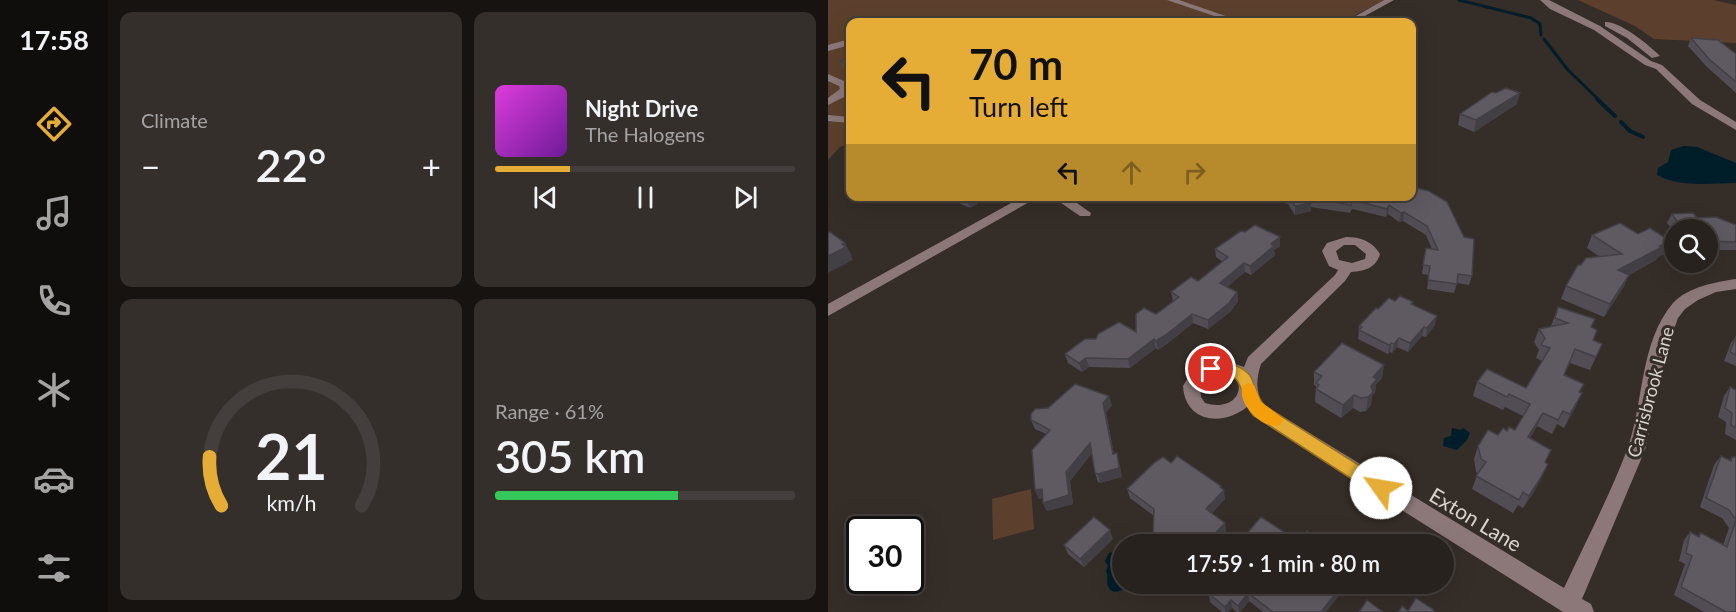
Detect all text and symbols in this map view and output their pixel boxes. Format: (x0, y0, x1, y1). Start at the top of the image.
text: 17:58 (19, 23, 89, 56)
text: 70 m (969, 39, 1063, 89)
icon: left (870, 42, 948, 120)
text: Turn left (969, 90, 1068, 123)
text: Night Drive (585, 95, 698, 122)
icon: directions (33, 103, 75, 145)
text: Climate (141, 108, 208, 132)
text: The Halogens (585, 122, 705, 146)
text: 22° (256, 138, 326, 192)
text: − (141, 146, 160, 186)
text: + (422, 146, 441, 186)
icon: left (1052, 156, 1085, 189)
icon: ahead (1115, 156, 1148, 189)
icon: right (1178, 156, 1211, 189)
icon: previous (529, 181, 562, 214)
icon: pause (629, 181, 662, 214)
icon: next (729, 181, 762, 214)
icon: music (33, 192, 75, 234)
map controls (1664, 219, 1718, 273)
button: search (1664, 219, 1718, 273)
icon: phone (33, 280, 75, 322)
street label: Carrisbrook Lane (1622, 324, 1678, 460)
pin (1185, 343, 1236, 394)
icon: arrive (1194, 352, 1227, 385)
icon: climate (33, 369, 75, 411)
text: Range · 61% (495, 399, 604, 423)
text: 21 (255, 418, 327, 493)
text: 305 km (495, 429, 645, 483)
position arrow (1349, 456, 1413, 520)
icon: car (33, 458, 75, 500)
street label: Exton Lane (1425, 482, 1527, 556)
text: km/h (266, 491, 316, 517)
speed limit sign: 30 (846, 516, 924, 594)
icon: filters (33, 547, 75, 589)
text: 17:59 · 1 min · 80 m (1186, 550, 1380, 577)

